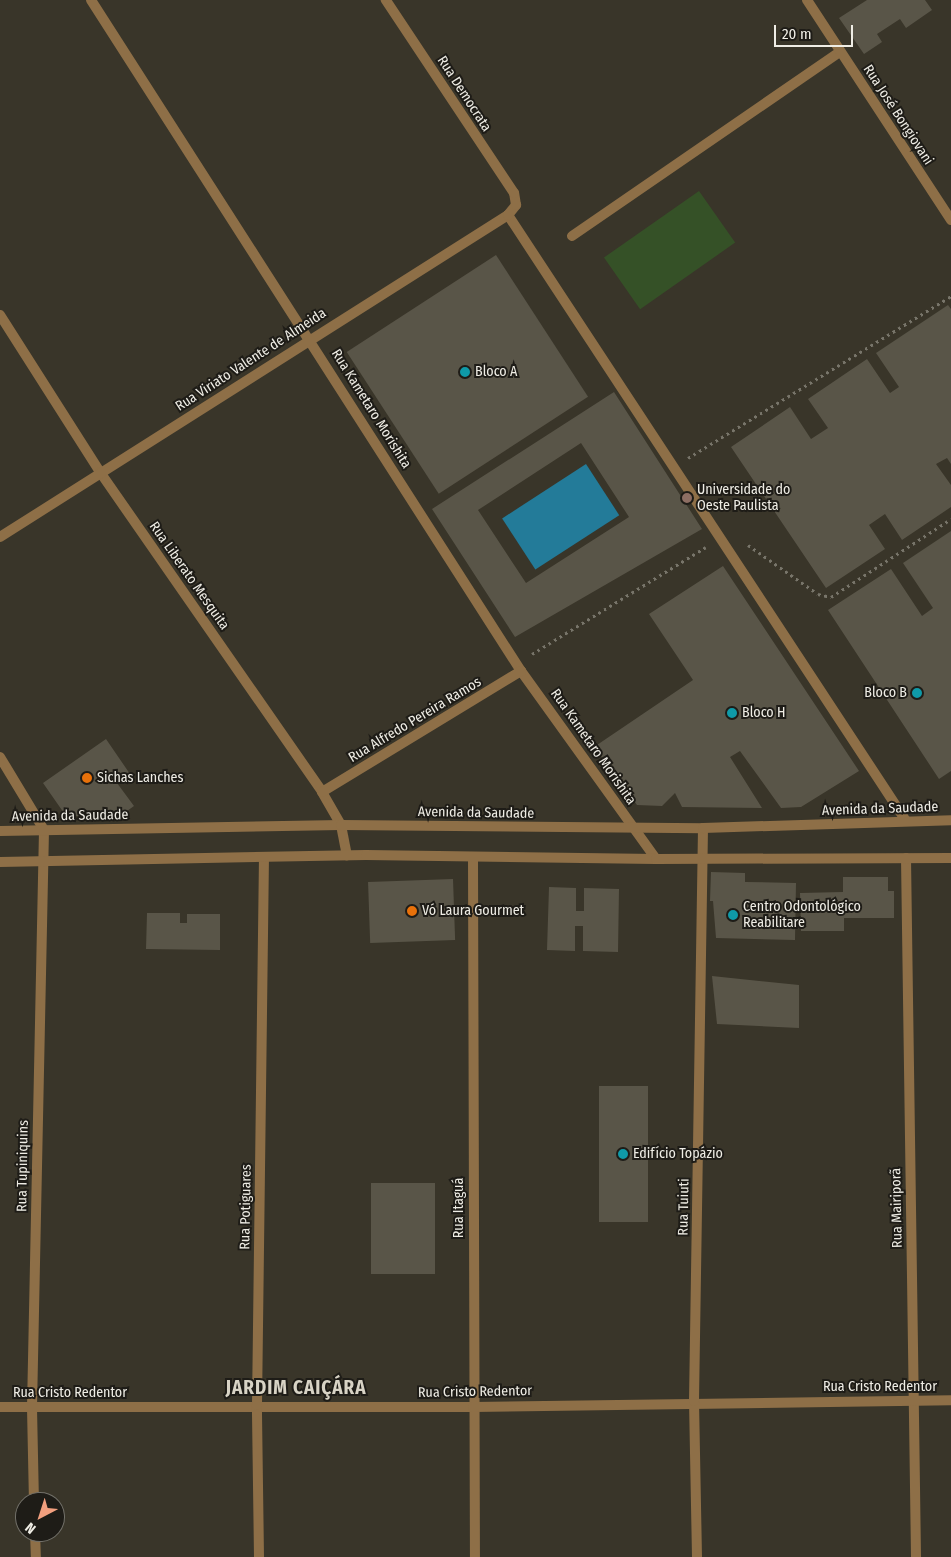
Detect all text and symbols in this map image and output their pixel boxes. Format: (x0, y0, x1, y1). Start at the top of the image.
scale bar (776, 15, 855, 47)
text: 20 m (782, 25, 812, 43)
street label: Rua Democrata (433, 53, 495, 135)
street label: Rua José Bongiovani (859, 62, 937, 168)
street label: Rua Viriato Valente de Almeida (173, 305, 329, 415)
street label: Rua Kametaro Morishita (327, 346, 415, 472)
place label: Bloco A (475, 364, 517, 380)
marker: Bloco A (459, 366, 471, 378)
place label: Universidade do Oeste Paulista (697, 482, 790, 514)
marker: Universidade do Oeste Paulista (681, 492, 693, 504)
street label: Rua Liberato Mesquita (145, 519, 233, 633)
street label: Rua Alfredo Pereira Ramos (346, 674, 484, 766)
place label: Bloco B (864, 685, 907, 701)
street label: Rua Kametaro Morishita (547, 686, 639, 808)
marker: Bloco B (911, 687, 923, 699)
place label: Bloco H (742, 705, 786, 721)
marker: Bloco H (726, 707, 738, 719)
place label: Sichas Lanches (97, 770, 183, 786)
marker: Sichas Lanches (81, 772, 93, 784)
street label: Avenida da Saudade (821, 799, 939, 819)
street label: Avenida da Saudade (418, 804, 534, 822)
street label: Avenida da Saudade (12, 807, 128, 825)
place label: Centro Odontológico Reabilitare (743, 899, 861, 932)
place label: Vó Laura Gourmet (422, 903, 524, 919)
marker: Vó Laura Gourmet (406, 905, 418, 917)
marker: Centro Odontológico Reabilitare (727, 909, 739, 921)
street label: Rua Tupiniquins (14, 1120, 32, 1212)
place label: Edifício Topázio (633, 1146, 723, 1162)
marker: Edifício Topázio (617, 1148, 629, 1160)
street label: Rua Potiguares (237, 1164, 255, 1250)
street label: Rua Mairiporã (888, 1168, 906, 1248)
street label: Rua Itaguá (451, 1178, 467, 1238)
street label: Rua Tuiuti (675, 1178, 693, 1236)
district label: JARDIM CAIÇÁRA (224, 1377, 368, 1399)
street label: Rua Cristo Redentor (823, 1379, 937, 1395)
street label: Rua Cristo Redentor (418, 1383, 532, 1401)
street label: Rua Cristo Redentor (13, 1385, 127, 1401)
north arrow (15, 1492, 65, 1542)
text: N (22, 1519, 39, 1537)

